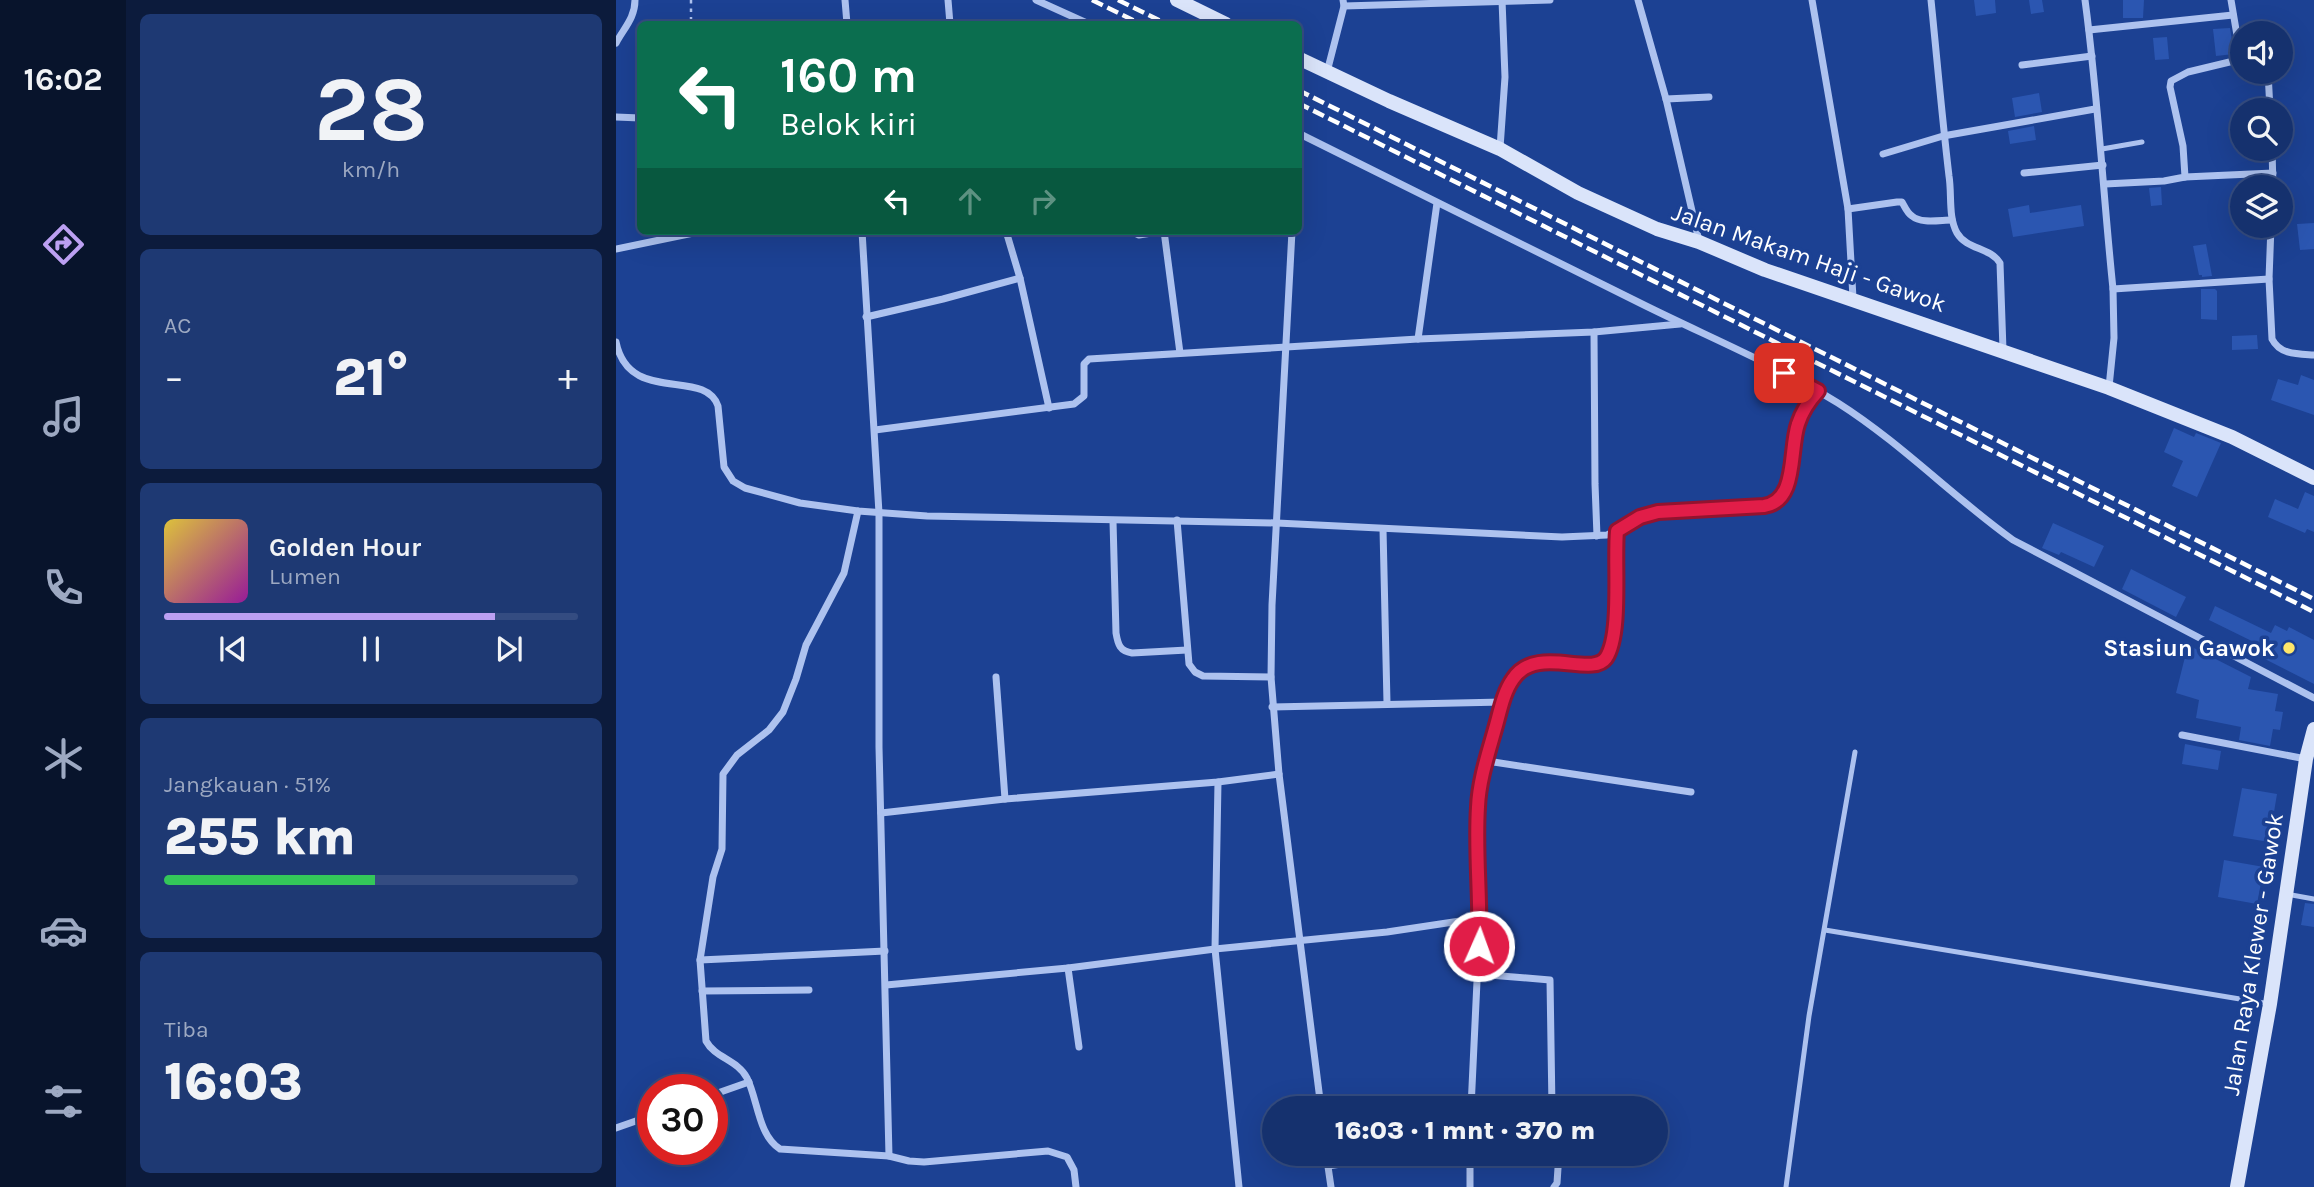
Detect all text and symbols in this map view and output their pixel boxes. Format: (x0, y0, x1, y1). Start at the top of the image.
map controls (2230, 21, 2293, 238)
button: sound (2230, 21, 2293, 84)
text: 160 m (780, 47, 917, 104)
icon: left (665, 49, 756, 140)
text: 28 (314, 57, 428, 163)
text: 16:02 (23, 61, 103, 98)
button: search (2230, 98, 2293, 161)
text: Belok kiri (780, 106, 917, 143)
text: km/h (342, 156, 400, 183)
button: layers (2230, 175, 2293, 238)
icon: left (878, 182, 916, 220)
icon: ahead (951, 182, 989, 220)
icon: right (1024, 182, 1062, 220)
street label: Jalan Makam Haji - Gawok (1668, 198, 1950, 318)
icon: directions (39, 220, 88, 269)
text: AC (164, 312, 191, 339)
pin (1754, 343, 1814, 403)
text: 21° (333, 347, 409, 408)
icon: arrive (1765, 354, 1803, 392)
text: − (164, 355, 184, 400)
text: + (558, 355, 578, 400)
icon: music (39, 392, 88, 441)
text: Golden Hour (269, 532, 421, 563)
icon: phone (39, 563, 88, 612)
text: Lumen (269, 563, 341, 590)
icon: previous (214, 630, 252, 668)
icon: pause (352, 630, 390, 668)
icon: next (490, 630, 528, 668)
place label: Stasiun Gawok (2103, 634, 2275, 662)
marker: Stasiun Gawok (2281, 640, 2297, 656)
icon: climate (39, 734, 88, 783)
text: Jangkauan · 51% (164, 771, 331, 798)
text: 255 km (164, 806, 356, 867)
street label: Jalan Raya Klewer - Gawok (2217, 811, 2289, 1097)
icon: car (39, 906, 88, 955)
position arrow (1442, 909, 1516, 983)
text: Tiba (164, 1016, 209, 1043)
text: 16:03 (164, 1051, 303, 1112)
speed limit sign: 30 (637, 1074, 728, 1165)
icon: filters (39, 1077, 88, 1126)
text: 16:03 · 1 mnt · 370 m (1335, 1115, 1595, 1146)

